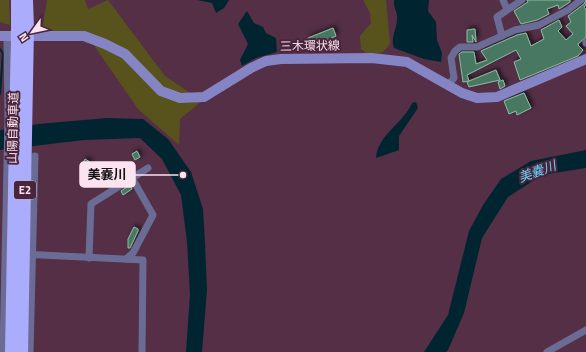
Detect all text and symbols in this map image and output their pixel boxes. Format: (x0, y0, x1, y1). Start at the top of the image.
north arrow (12, 12, 52, 52)
text: N (15, 30, 32, 45)
street label: 三木環状線 (280, 35, 340, 56)
street label: 山陽自動車道 (2, 92, 23, 164)
water label: 美嚢川 (515, 154, 561, 187)
callout: 美嚢川 (80, 162, 135, 187)
text: 美嚢川 (87, 164, 127, 184)
road number: E2 (14, 181, 36, 199)

